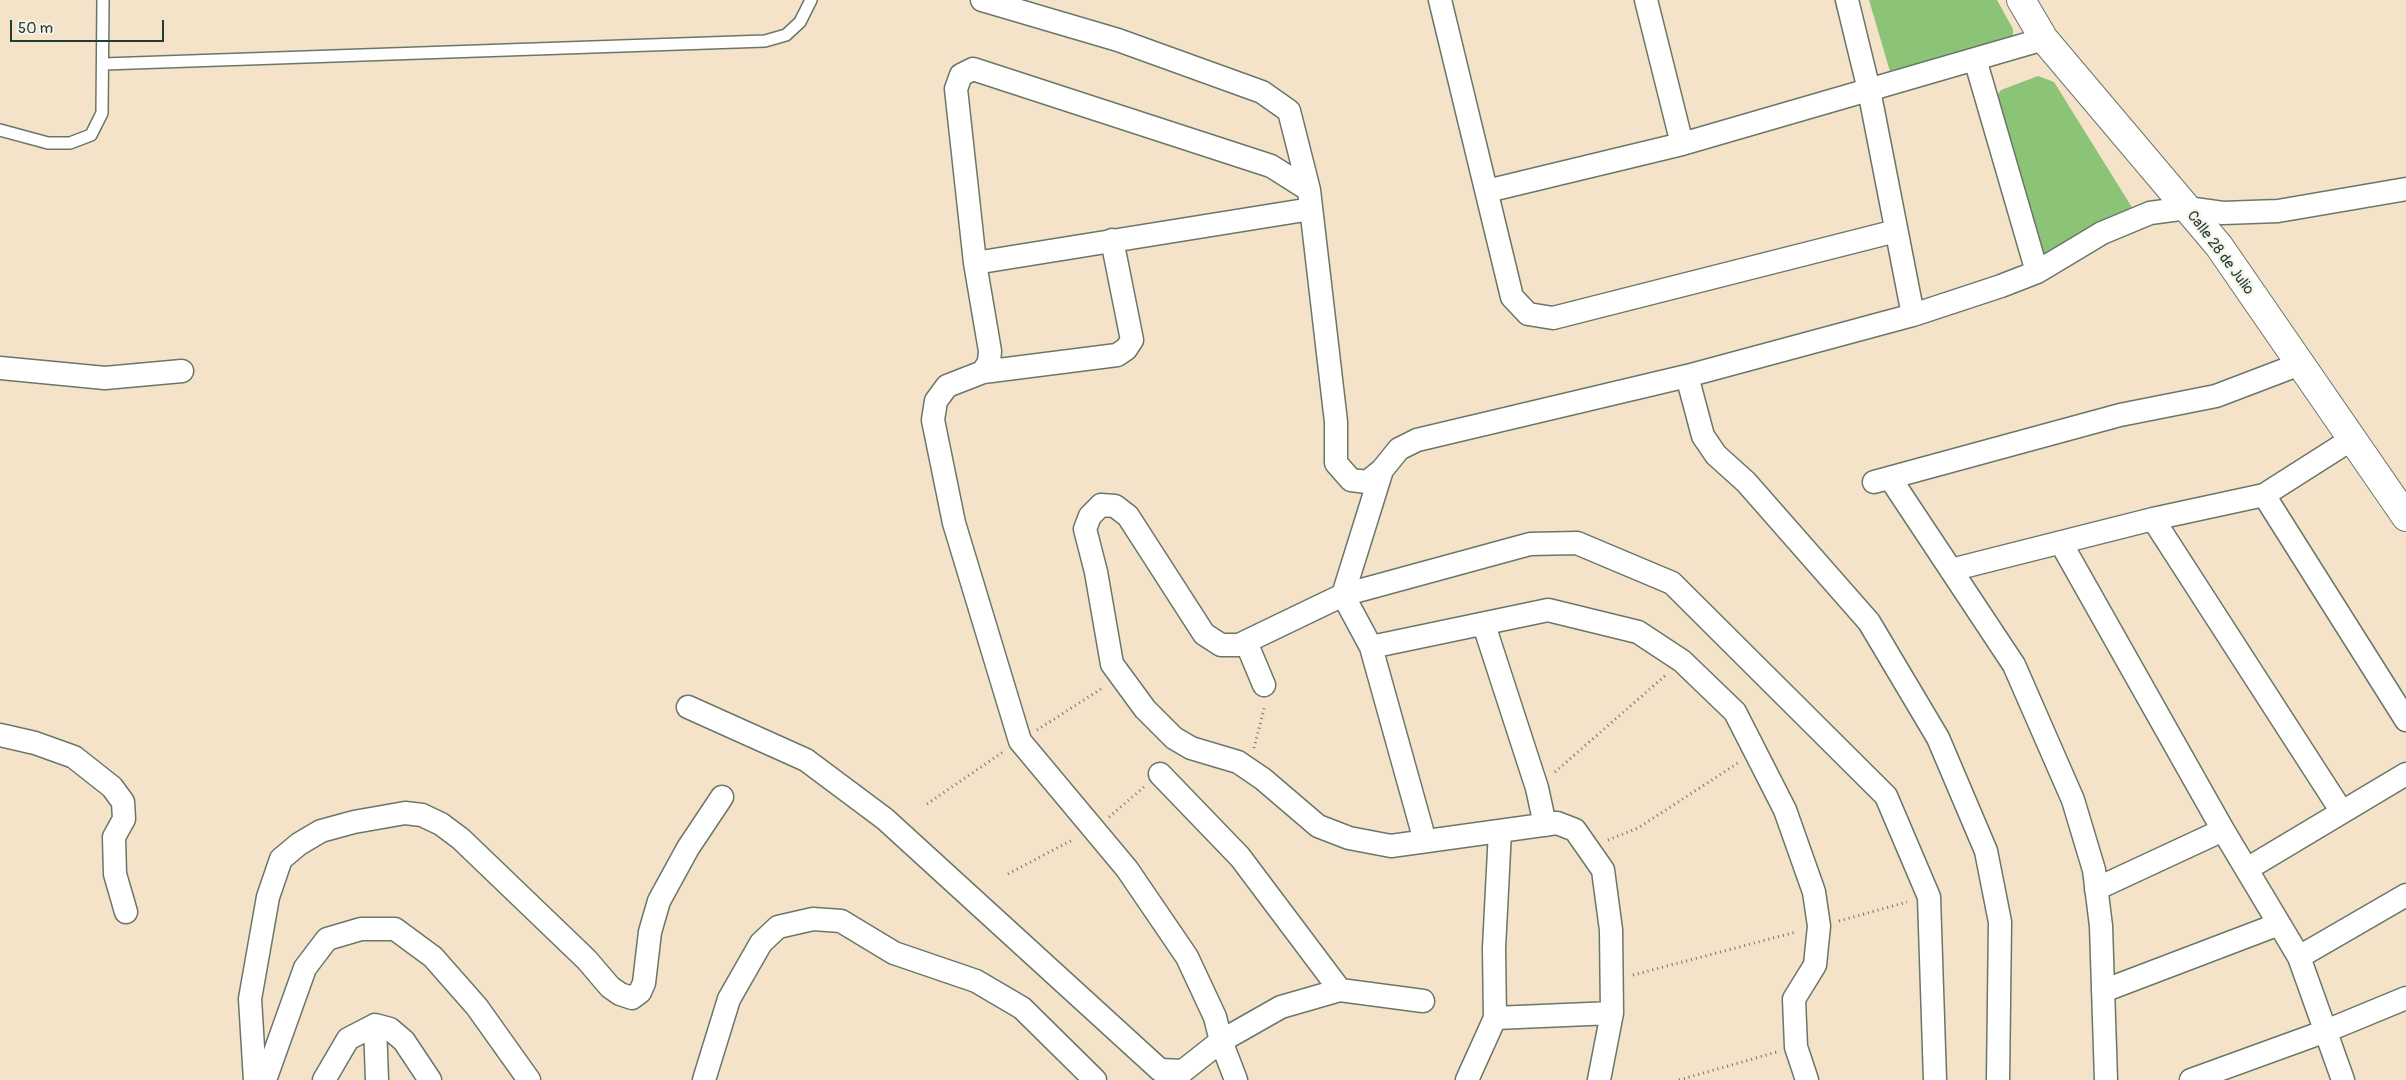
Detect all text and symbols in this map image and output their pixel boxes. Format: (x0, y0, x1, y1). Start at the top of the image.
scale bar (12, 10, 166, 42)
text: 50 m (18, 19, 53, 38)
street label: Calle 28 de Julio (2183, 207, 2257, 299)

